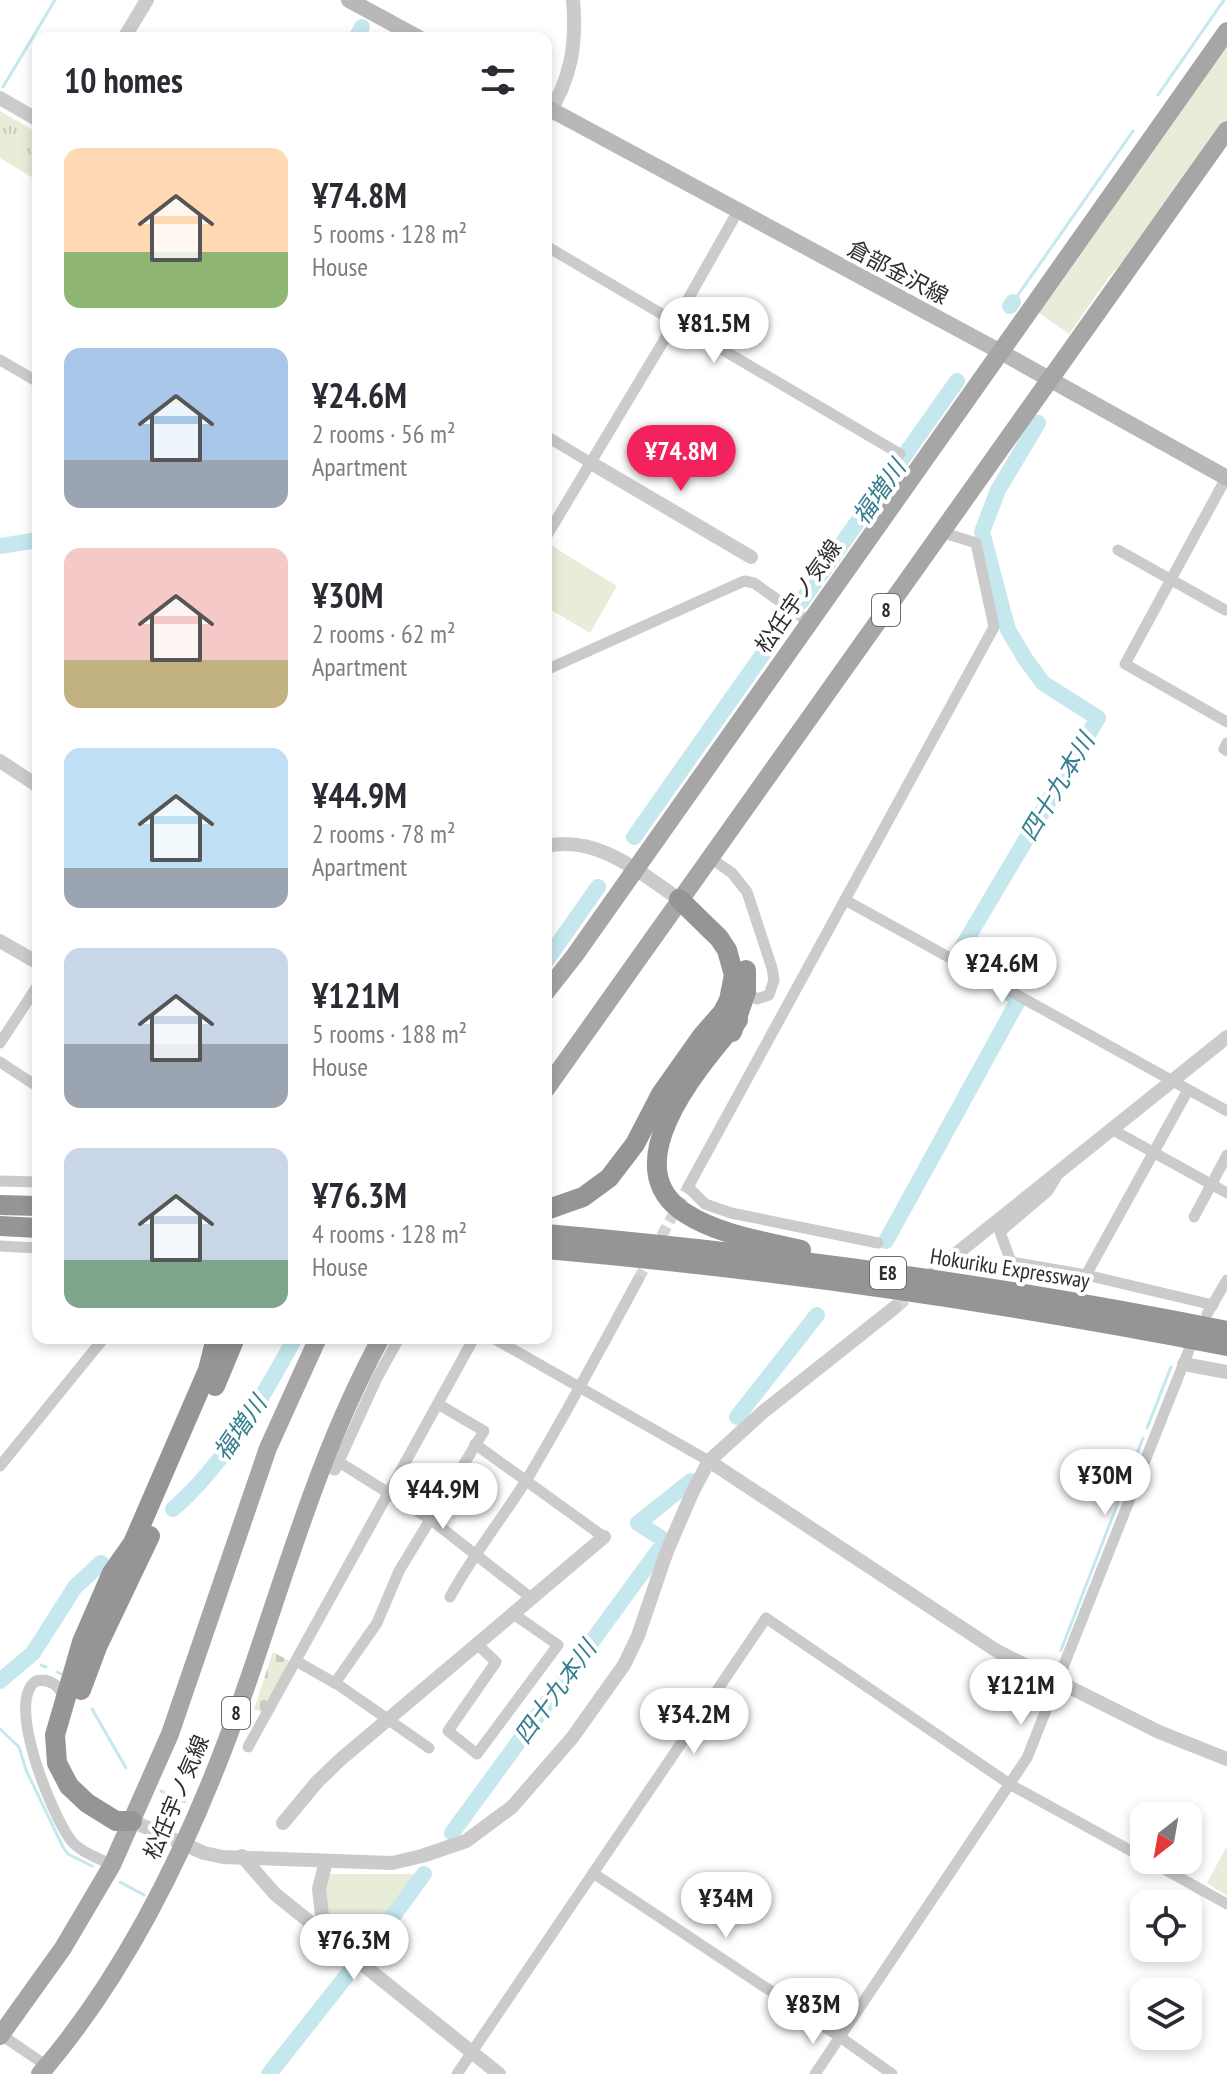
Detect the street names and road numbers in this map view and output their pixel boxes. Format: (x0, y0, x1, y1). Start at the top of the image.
street label: 倉部金沢線 (843, 234, 953, 310)
street label: 松任宇ノ気線 (749, 534, 847, 658)
road number: 8 (872, 594, 900, 626)
street label: Hokuriku Expressway (928, 1242, 1092, 1295)
road number: E8 (870, 1257, 906, 1289)
road number: 8 (222, 1697, 250, 1729)
street label: 松任宇ノ気線 (137, 1731, 215, 1863)

